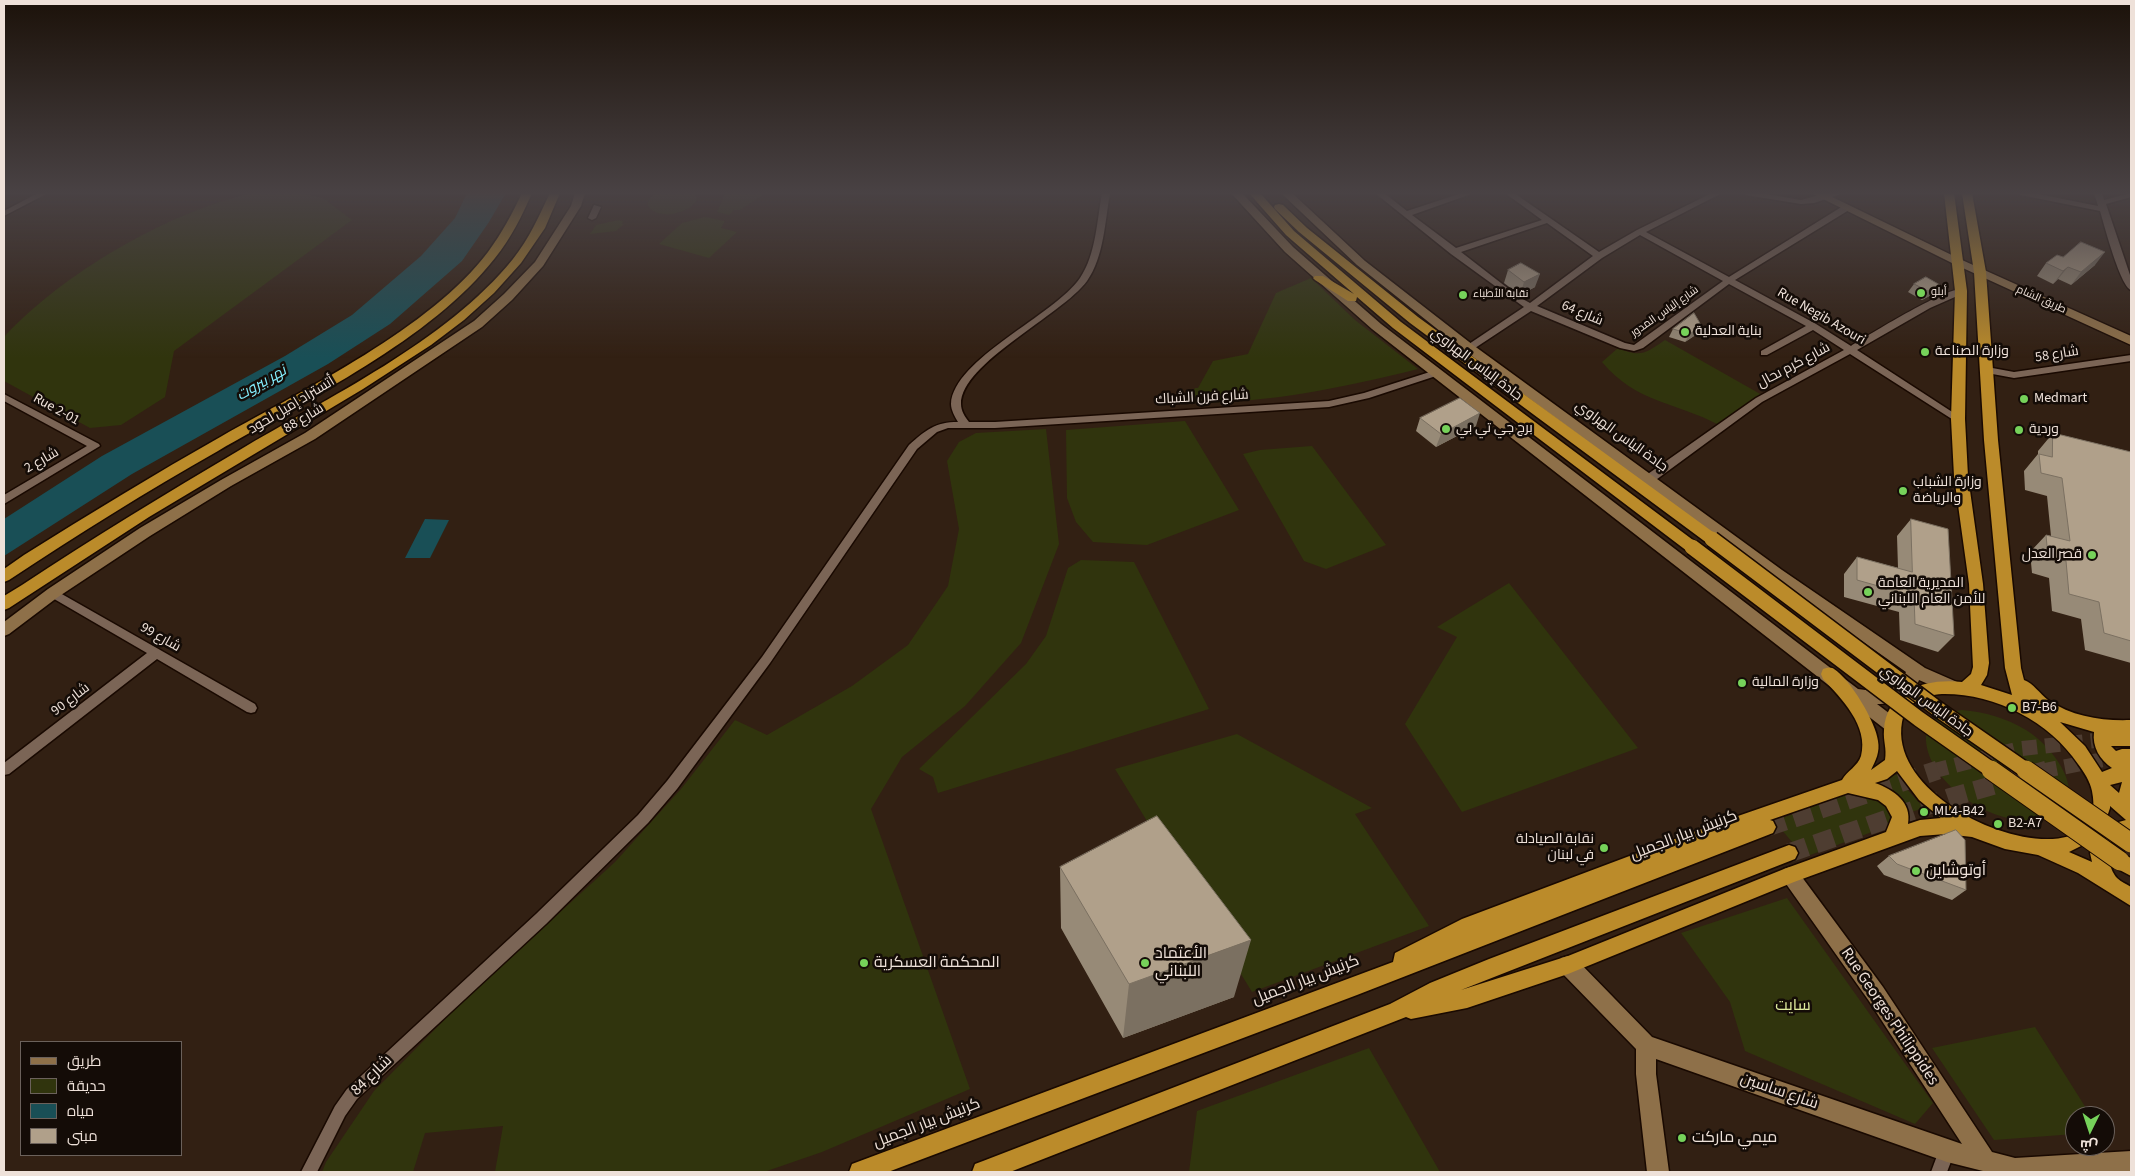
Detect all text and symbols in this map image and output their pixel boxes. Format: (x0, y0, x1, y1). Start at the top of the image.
street label: طريق الشام (2014, 283, 2068, 317)
street label: شارع إلياس المدور (1629, 284, 1701, 340)
street label: Rue Negib Azouri (1774, 285, 1868, 349)
place label: أبلو (1931, 286, 1947, 300)
marker: أبلو (1915, 287, 1927, 299)
place label: نقابة الأطباء (1473, 288, 1528, 302)
marker: نقابة الأطباء (1457, 289, 1469, 301)
street label: شارع 64 (1559, 298, 1605, 330)
place label: بناية العدلية (1695, 324, 1762, 340)
street label: جادة إلياس الهراوي (1427, 325, 1525, 405)
marker: بناية العدلية (1679, 326, 1691, 338)
street label: شارع كرم ىحال (1755, 340, 1833, 392)
street label: شارع 58 (2034, 343, 2080, 367)
place label: وزارة الصناعة (1935, 344, 2009, 360)
marker: وزارة الصناعة (1919, 346, 1931, 358)
water label: نهر بيروت (234, 363, 290, 405)
street label: أتستراد إميل لحود (246, 374, 338, 438)
street label: شارع فرن الشباك (1155, 387, 1249, 409)
street label: Rue 2-01 (30, 390, 82, 430)
place label: Medmart (2034, 391, 2087, 407)
marker: Medmart (2018, 393, 2030, 405)
street label: جادة الياس الهراوي (1571, 398, 1671, 476)
street label: شارع 88 (281, 401, 327, 437)
place label: برج جي تي بي (1456, 421, 1533, 437)
place label: وردية (2029, 422, 2059, 438)
marker: برج جي تي بي (1440, 423, 1452, 435)
marker: وردية (2013, 424, 2025, 436)
street label: شارع 2 (22, 445, 62, 477)
place label: وزارة الشباب والرياضة (1913, 475, 1982, 508)
marker: وزارة الشباب والرياضة (1897, 485, 1909, 497)
place label: قصر العدل (2022, 547, 2082, 563)
marker: قصر العدل (2086, 549, 2098, 561)
place label: المديرية العامة للأمن العام اللبناني (1878, 576, 1985, 608)
marker: المديرية العامة للأمن العام اللبناني (1862, 586, 1874, 598)
street label: شارع 99 (137, 620, 183, 656)
street label: جادة الياس الهراوي (1876, 663, 1976, 741)
place label: وزارة المالية (1752, 675, 1819, 691)
marker: وزارة المالية (1736, 677, 1748, 689)
street label: شارع 90 (48, 680, 94, 720)
place label: B7-B6 (2022, 700, 2057, 716)
marker: B7-B6 (2006, 702, 2018, 714)
place label: ML4-B42 (1934, 804, 1984, 820)
marker: ML4-B42 (1918, 806, 1930, 818)
street label: كرنيش بيار الجميل (1628, 807, 1740, 865)
place label: B2-A7 (2008, 816, 2042, 832)
marker: B2-A7 (1992, 818, 2004, 830)
place label: نقابة الصيادلة في لبنان (1516, 832, 1594, 864)
marker: نقابة الصيادلة في لبنان (1598, 842, 1610, 854)
place label: أوتوشاين (1926, 861, 1986, 881)
marker: أوتوشاين (1910, 865, 1922, 877)
place label: الأعتماد اللبناني (1155, 944, 1207, 982)
street label: Rue Georges Philippides (1836, 945, 1942, 1089)
street label: كرنيش بيار الجميل (1250, 952, 1362, 1010)
place label: المحكمة العسكرية (874, 953, 1000, 973)
marker: المحكمة العسكرية (858, 957, 870, 969)
marker: الأعتماد اللبناني (1139, 957, 1151, 969)
park label: سايت (1775, 996, 1811, 1016)
legend (20, 1041, 182, 1156)
text: طريق (67, 1051, 101, 1072)
street label: شارع 84 (347, 1052, 397, 1100)
street label: شارع ساسين (1737, 1070, 1821, 1114)
text: حديقة (67, 1076, 106, 1097)
street label: كرنيش بيار الجميل (871, 1095, 983, 1153)
text: مياه (67, 1101, 94, 1122)
north arrow (2065, 1106, 2115, 1156)
text: مبنى (67, 1126, 98, 1147)
place label: ميمي ماركت (1692, 1128, 1777, 1148)
marker: ميمي ماركت (1676, 1132, 1688, 1144)
text: ش (2079, 1134, 2099, 1156)

